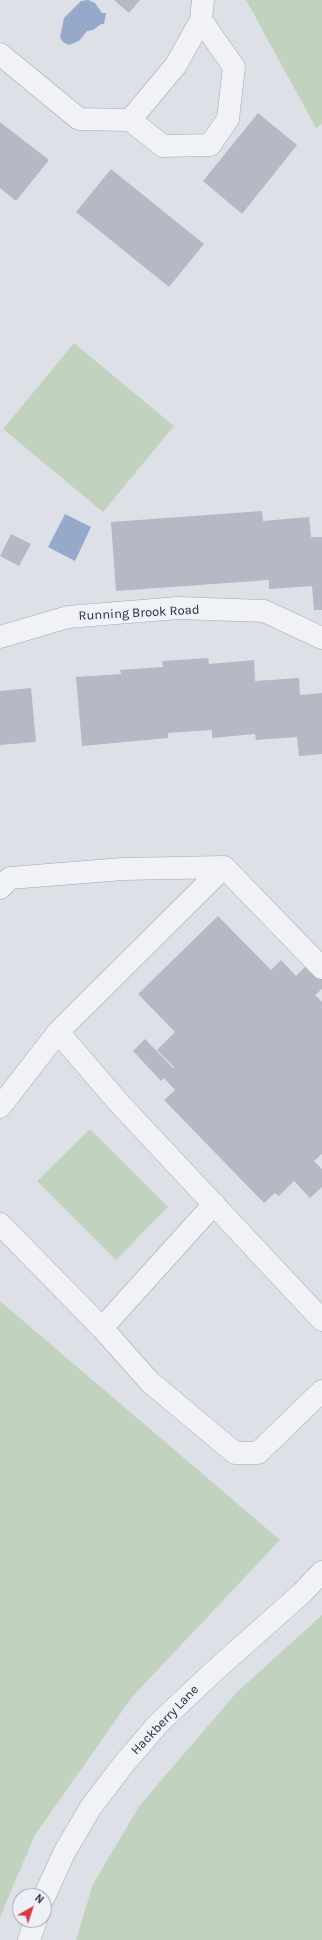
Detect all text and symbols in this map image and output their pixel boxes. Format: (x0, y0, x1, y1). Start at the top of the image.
street label: Running Brook Road (78, 602, 200, 624)
street label: Hackberry Lane (128, 1682, 202, 1758)
north arrow (12, 1888, 52, 1928)
text: N (32, 1892, 46, 1907)

